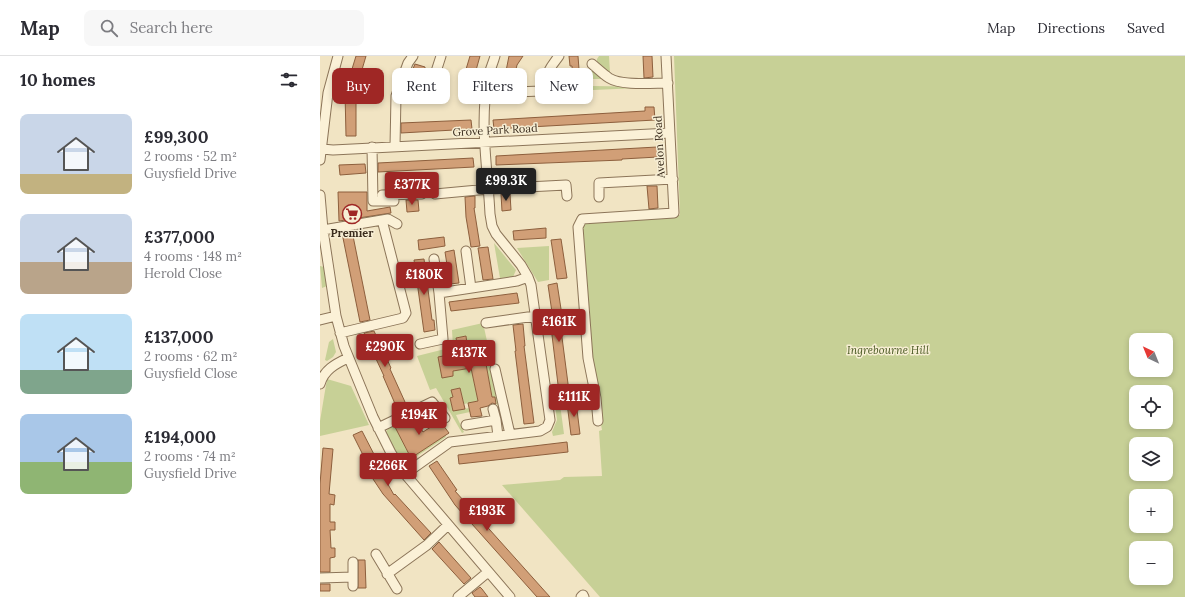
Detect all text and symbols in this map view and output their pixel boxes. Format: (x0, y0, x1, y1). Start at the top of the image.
search box (84, 10, 364, 46)
text: Map (20, 16, 60, 40)
icon: search (98, 17, 120, 39)
text: Search here (130, 18, 213, 37)
text: Map (987, 19, 1015, 37)
text: Directions (1037, 19, 1105, 37)
text: Saved (1127, 19, 1165, 37)
chip: Buy (332, 68, 384, 104)
chip: Rent (392, 68, 450, 104)
chip: Filters (458, 68, 527, 104)
chip: New (535, 68, 593, 104)
text: 10 homes (20, 69, 95, 91)
icon: filters (278, 69, 300, 91)
street label: Avelon Road (650, 115, 668, 180)
street label: Grove Park Road (452, 121, 538, 139)
text: £99,300 (144, 126, 208, 148)
icon: home (52, 130, 100, 178)
text: 2 rooms · 52 m² (144, 148, 237, 165)
text: Guysfield Drive (144, 165, 237, 182)
pin: £99.3K (473, 168, 539, 202)
pin: £377K (384, 172, 440, 206)
text: £99.3K (485, 172, 527, 189)
text: £377K (394, 176, 430, 193)
supermarket icon: Premier (341, 203, 363, 225)
text: £377,000 (144, 226, 215, 248)
place label: Premier (330, 226, 374, 240)
icon: home (52, 230, 100, 278)
text: 4 rooms · 148 m² (144, 248, 242, 265)
pin: £180K (396, 262, 452, 296)
text: Herold Close (144, 265, 222, 282)
text: £180K (405, 266, 443, 283)
pin: £161K (531, 309, 587, 343)
text: £161K (542, 313, 576, 330)
text: £137,000 (144, 326, 214, 348)
icon: home (52, 330, 100, 378)
north arrow (1129, 333, 1173, 377)
map controls (1129, 333, 1173, 585)
pin: £290K (357, 334, 413, 368)
text: £290K (365, 338, 405, 355)
pin: £137K (441, 340, 497, 374)
park label: Ingrebourne Hill (847, 343, 929, 357)
text: £137K (451, 344, 487, 361)
text: 2 rooms · 62 m² (144, 348, 237, 365)
text: Guysfield Close (144, 365, 238, 382)
pin: £111K (546, 384, 602, 418)
button: locate (1129, 385, 1173, 429)
text: £111K (558, 388, 590, 405)
pin: £194K (391, 402, 447, 436)
text: £194K (401, 406, 437, 423)
text: £194,000 (144, 426, 216, 448)
icon: home (52, 430, 100, 478)
button: layers (1129, 437, 1173, 481)
text: 2 rooms · 74 m² (144, 448, 236, 465)
pin: £266K (360, 453, 416, 487)
text: £266K (369, 457, 407, 474)
text: Guysfield Drive (144, 465, 237, 482)
button: + (1129, 489, 1173, 533)
pin: £193K (459, 498, 515, 532)
text: £193K (469, 502, 505, 519)
button: − (1129, 541, 1173, 585)

